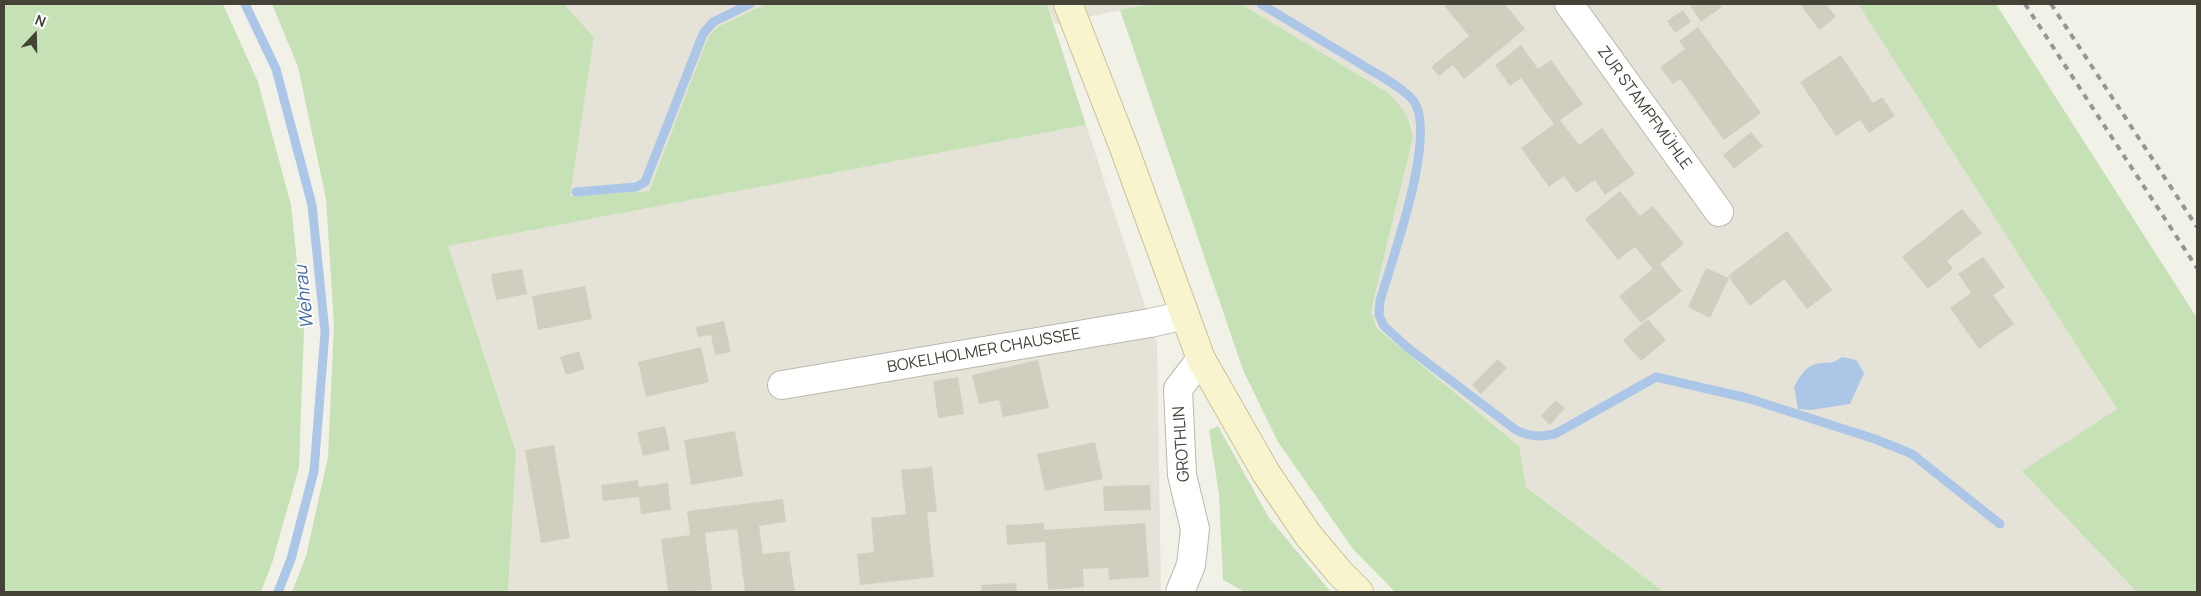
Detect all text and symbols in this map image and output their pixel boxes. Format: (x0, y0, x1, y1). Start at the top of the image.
north arrow (10, 10, 60, 60)
text: N (32, 10, 49, 31)
street label: ZUR STAMPFMÜHLE (1593, 43, 1695, 173)
water label: Wehrau (291, 264, 319, 330)
street label: BOKELHOLMER CHAUSSEE (886, 325, 1082, 377)
street label: GROTHLIN (1170, 405, 1194, 483)

